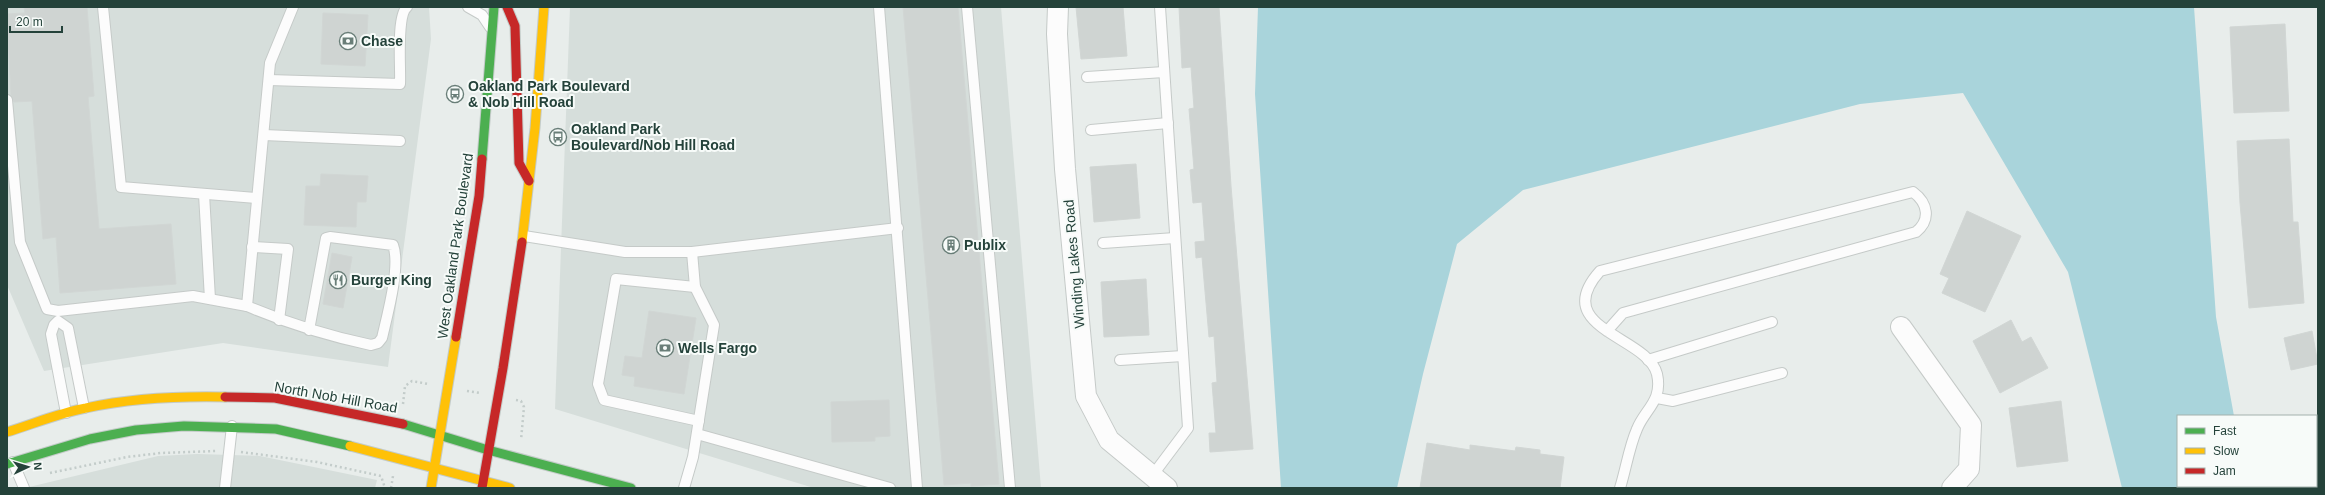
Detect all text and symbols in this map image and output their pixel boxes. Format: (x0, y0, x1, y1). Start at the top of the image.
scale bar (10, 8, 62, 34)
text: 20 m (16, 15, 43, 29)
bank icon: Chase (338, 31, 358, 51)
place label: Chase (361, 33, 403, 49)
place label: Oakland Park Boulevard & Nob Hill Road (468, 78, 630, 110)
bus stop icon: Oakland Park Boulevard & Nob Hill Road (445, 84, 465, 104)
place label: Oakland Park Boulevard/Nob Hill Road (571, 121, 735, 153)
bus stop icon: Oakland Park Boulevard/Nob Hill Road (548, 127, 568, 147)
street label: West Oakland Park Boulevard (434, 152, 476, 340)
street label: Winding Lakes Road (1060, 199, 1088, 329)
building icon: Publix (941, 235, 961, 255)
place label: Publix (964, 237, 1006, 253)
restaurant icon: Burger King (328, 270, 348, 290)
place label: Burger King (351, 272, 432, 288)
bank icon: Wells Fargo (655, 338, 675, 358)
place label: Wells Fargo (678, 340, 757, 356)
street label: North Nob Hill Road (273, 378, 399, 416)
legend (2177, 415, 2317, 487)
text: Fast (2213, 424, 2237, 438)
text: Slow (2213, 444, 2239, 458)
north arrow (8, 447, 48, 487)
text: N (32, 462, 44, 471)
text: Jam (2213, 464, 2236, 478)

